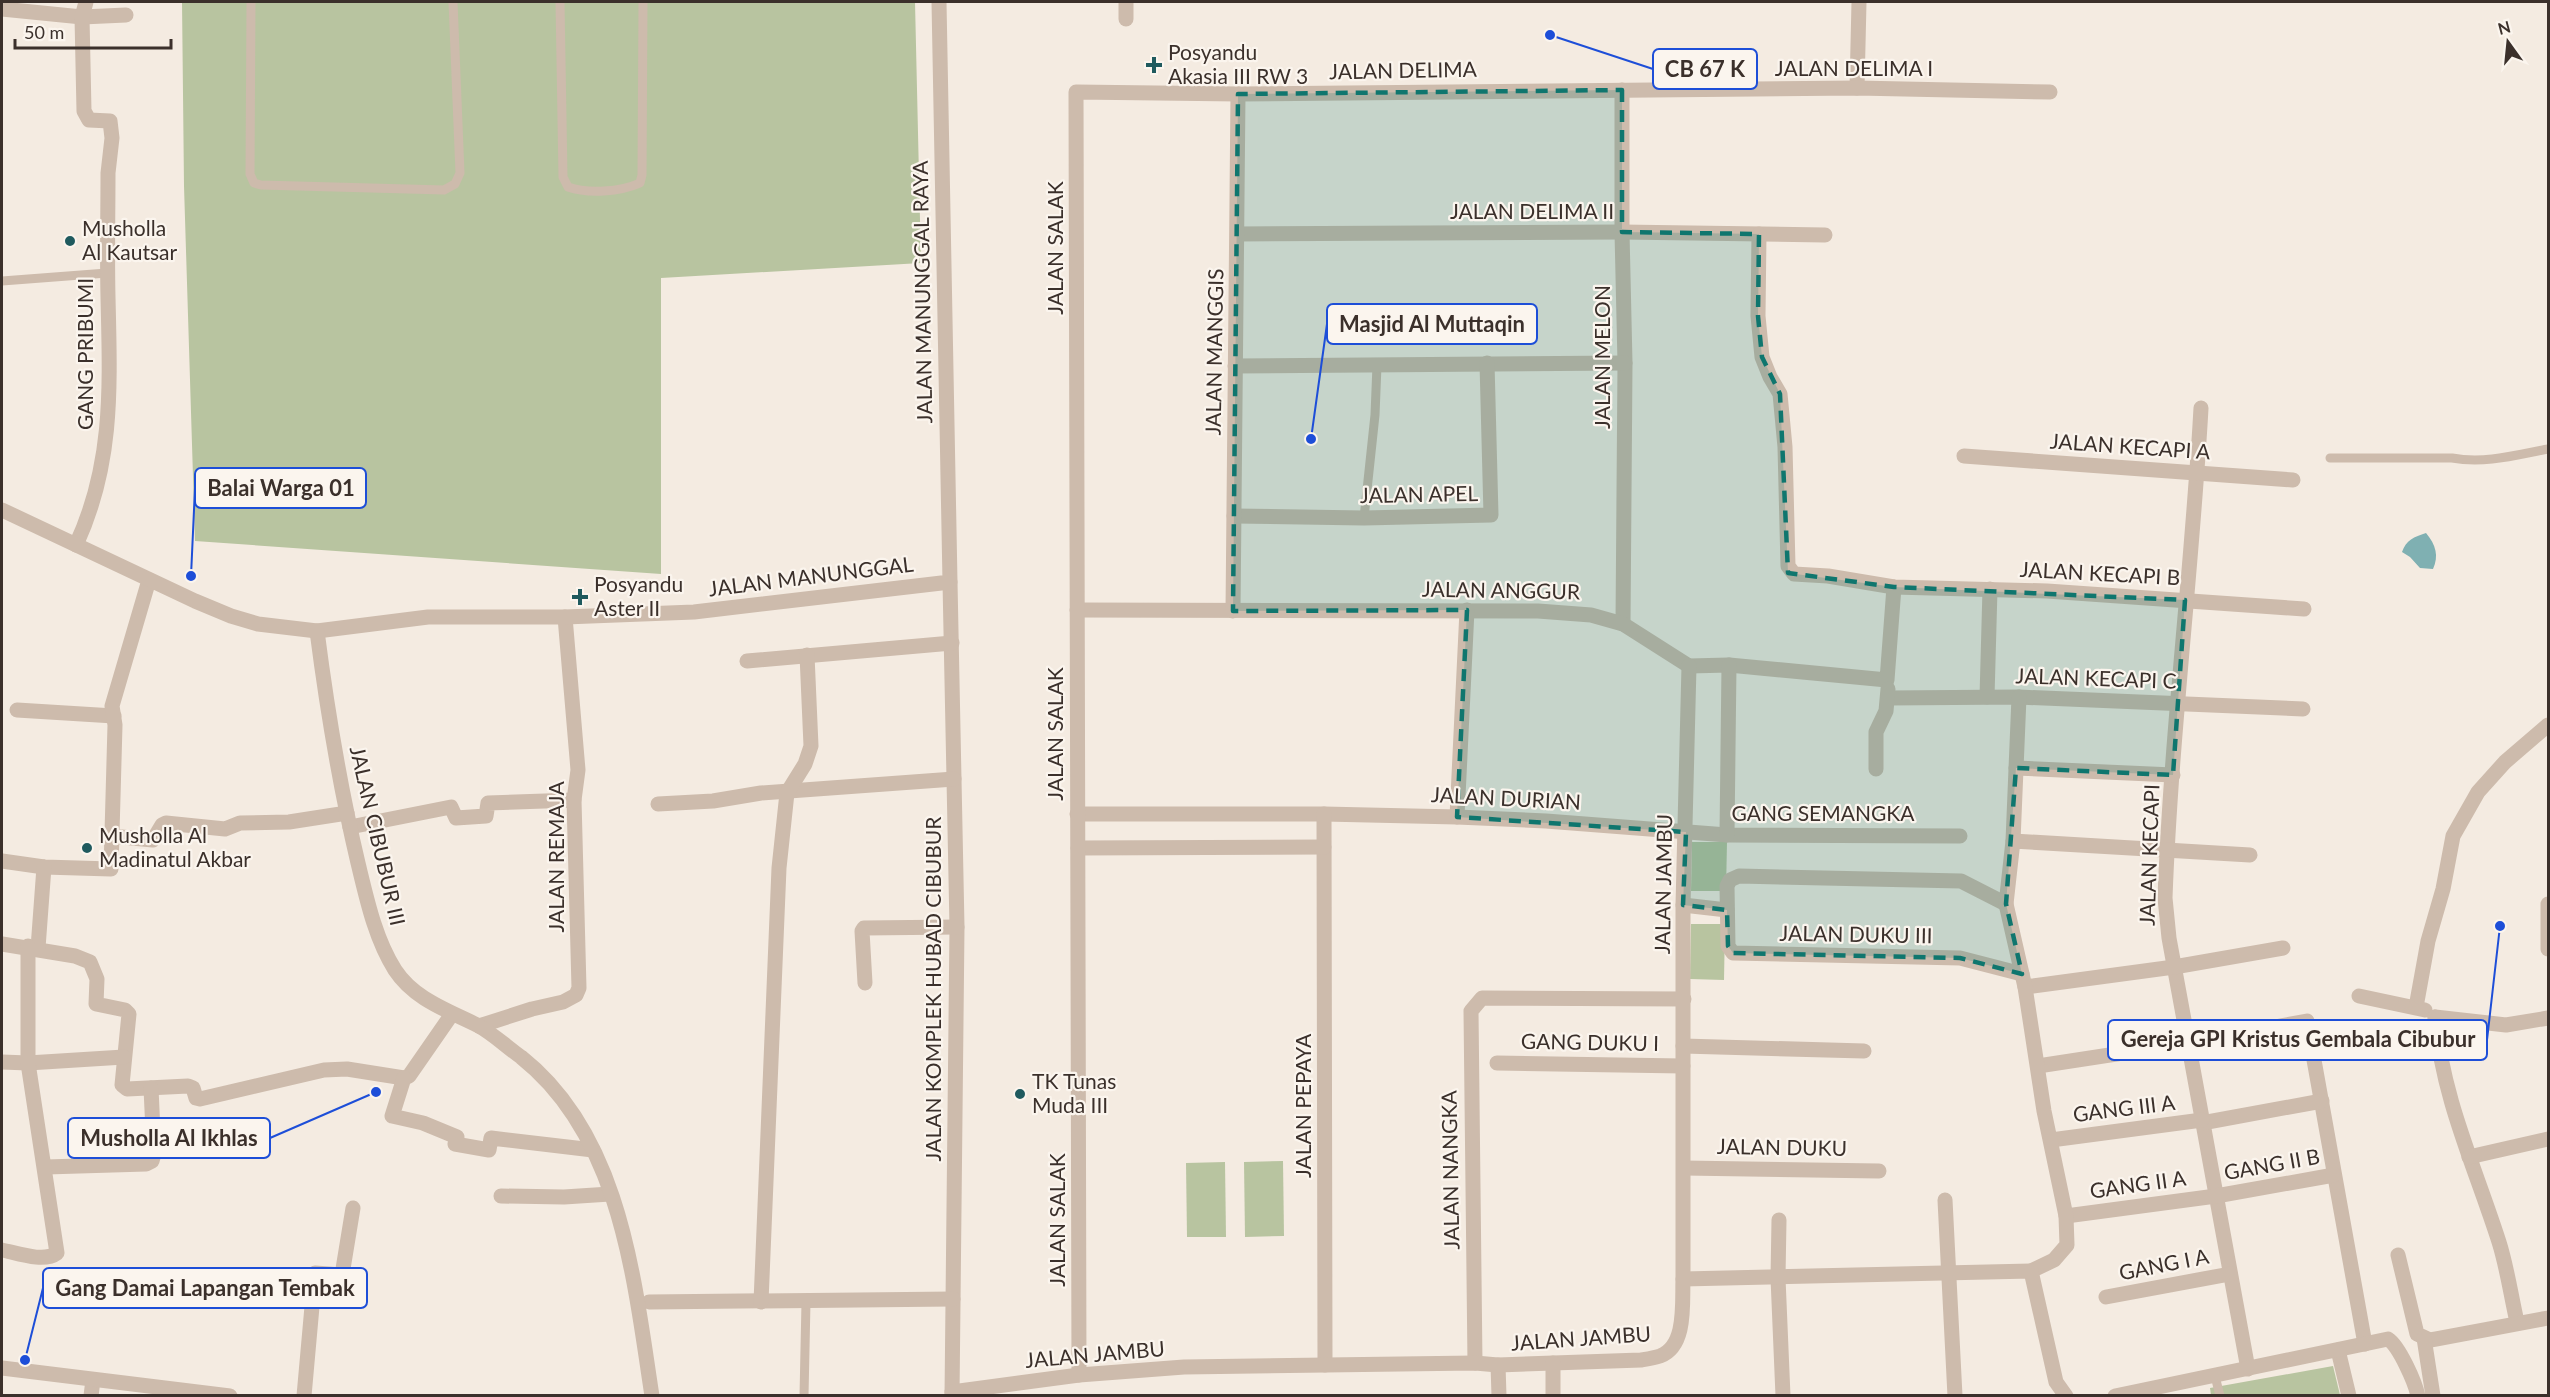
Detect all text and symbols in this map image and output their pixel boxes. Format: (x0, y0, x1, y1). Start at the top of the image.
scale bar (15, 12, 171, 50)
north arrow (2478, 12, 2538, 72)
text: N (2496, 16, 2512, 38)
text: 50 m (24, 21, 64, 43)
place label: Posyandu Akasia III RW 3 (1168, 39, 1308, 88)
callout: CB 67 K (1653, 49, 1757, 89)
text: CB 67 K (1665, 55, 1746, 82)
street label: JALAN DELIMA I (1775, 55, 1933, 80)
marker: Posyandu Akasia III RW 3 (1145, 56, 1163, 74)
street label: JALAN DELIMA (1329, 56, 1478, 83)
street label: JALAN MANUNGGAL RAYA (907, 160, 936, 424)
street label: JALAN SALAK (1042, 181, 1067, 315)
street label: JALAN DELIMA II (1450, 198, 1614, 223)
place label: Musholla Al Kautsar (82, 215, 178, 264)
marker: Musholla Al Kautsar (63, 234, 77, 248)
street label: JALAN MANGGIS (1200, 268, 1227, 436)
street label: GANG PRIBUMI (72, 278, 97, 430)
street label: JALAN MELON (1589, 285, 1614, 429)
callout: Masjid Al Muttaqin (1327, 304, 1537, 344)
text: Masjid Al Muttaqin (1339, 310, 1525, 337)
street label: JALAN KECAPI A (2049, 427, 2212, 464)
callout: Balai Warga 01 (195, 468, 366, 508)
text: Balai Warga 01 (207, 474, 355, 501)
street label: JALAN APEL (1360, 480, 1479, 507)
street label: JALAN MANUNGGAL (707, 551, 915, 600)
street label: JALAN KECAPI B (2019, 556, 2181, 589)
place label: Posyandu Aster II (594, 571, 683, 620)
street label: JALAN ANGGUR (1422, 576, 1581, 603)
marker: Posyandu Aster II (571, 588, 589, 606)
street label: JALAN KECAPI C (2015, 662, 2177, 693)
street label: JALAN SALAK (1042, 667, 1067, 801)
street label: JALAN CIBUBUR III (346, 743, 411, 928)
street label: JALAN REMAJA (543, 781, 568, 933)
street label: JALAN DURIAN (1431, 781, 1582, 814)
street label: JALAN KECAPI (2134, 784, 2163, 926)
street label: GANG SEMANGKA (1732, 800, 1915, 825)
street label: JALAN JAMBU (1649, 814, 1676, 954)
street label: JALAN KOMPLEK HUBAD CIBUBUR (920, 816, 945, 1161)
place label: Musholla Al Madinatul Akbar (99, 822, 251, 871)
marker: Musholla Al Madinatul Akbar (80, 841, 94, 855)
street label: JALAN DUKU III (1779, 920, 1933, 947)
callout: Gereja GPI Kristus Gembala Cibubur (2108, 1020, 2487, 1060)
text: Gereja GPI Kristus Gembala Cibubur (2121, 1025, 2476, 1052)
street label: GANG DUKU I (1521, 1028, 1659, 1055)
street label: JALAN PEPAYA (1290, 1033, 1315, 1178)
place label: TK Tunas Muda III (1032, 1068, 1116, 1117)
marker: TK Tunas Muda III (1013, 1087, 1027, 1101)
street label: GANG III A (2071, 1089, 2177, 1126)
street label: JALAN NANGKA (1436, 1090, 1463, 1250)
callout: Musholla Al Ikhlas (68, 1118, 270, 1158)
text: Musholla Al Ikhlas (80, 1124, 258, 1151)
street label: JALAN DUKU (1717, 1133, 1847, 1160)
street label: GANG II B (2222, 1143, 2322, 1184)
street label: JALAN SALAK (1044, 1153, 1069, 1287)
street label: GANG II A (2088, 1164, 2188, 1203)
street label: GANG I A (2117, 1242, 2212, 1284)
callout: Gang Damai Lapangan Tembak (43, 1268, 367, 1308)
text: Gang Damai Lapangan Tembak (55, 1274, 355, 1301)
street label: JALAN JAMBU (1510, 1320, 1652, 1355)
street label: JALAN JAMBU (1024, 1335, 1166, 1372)

